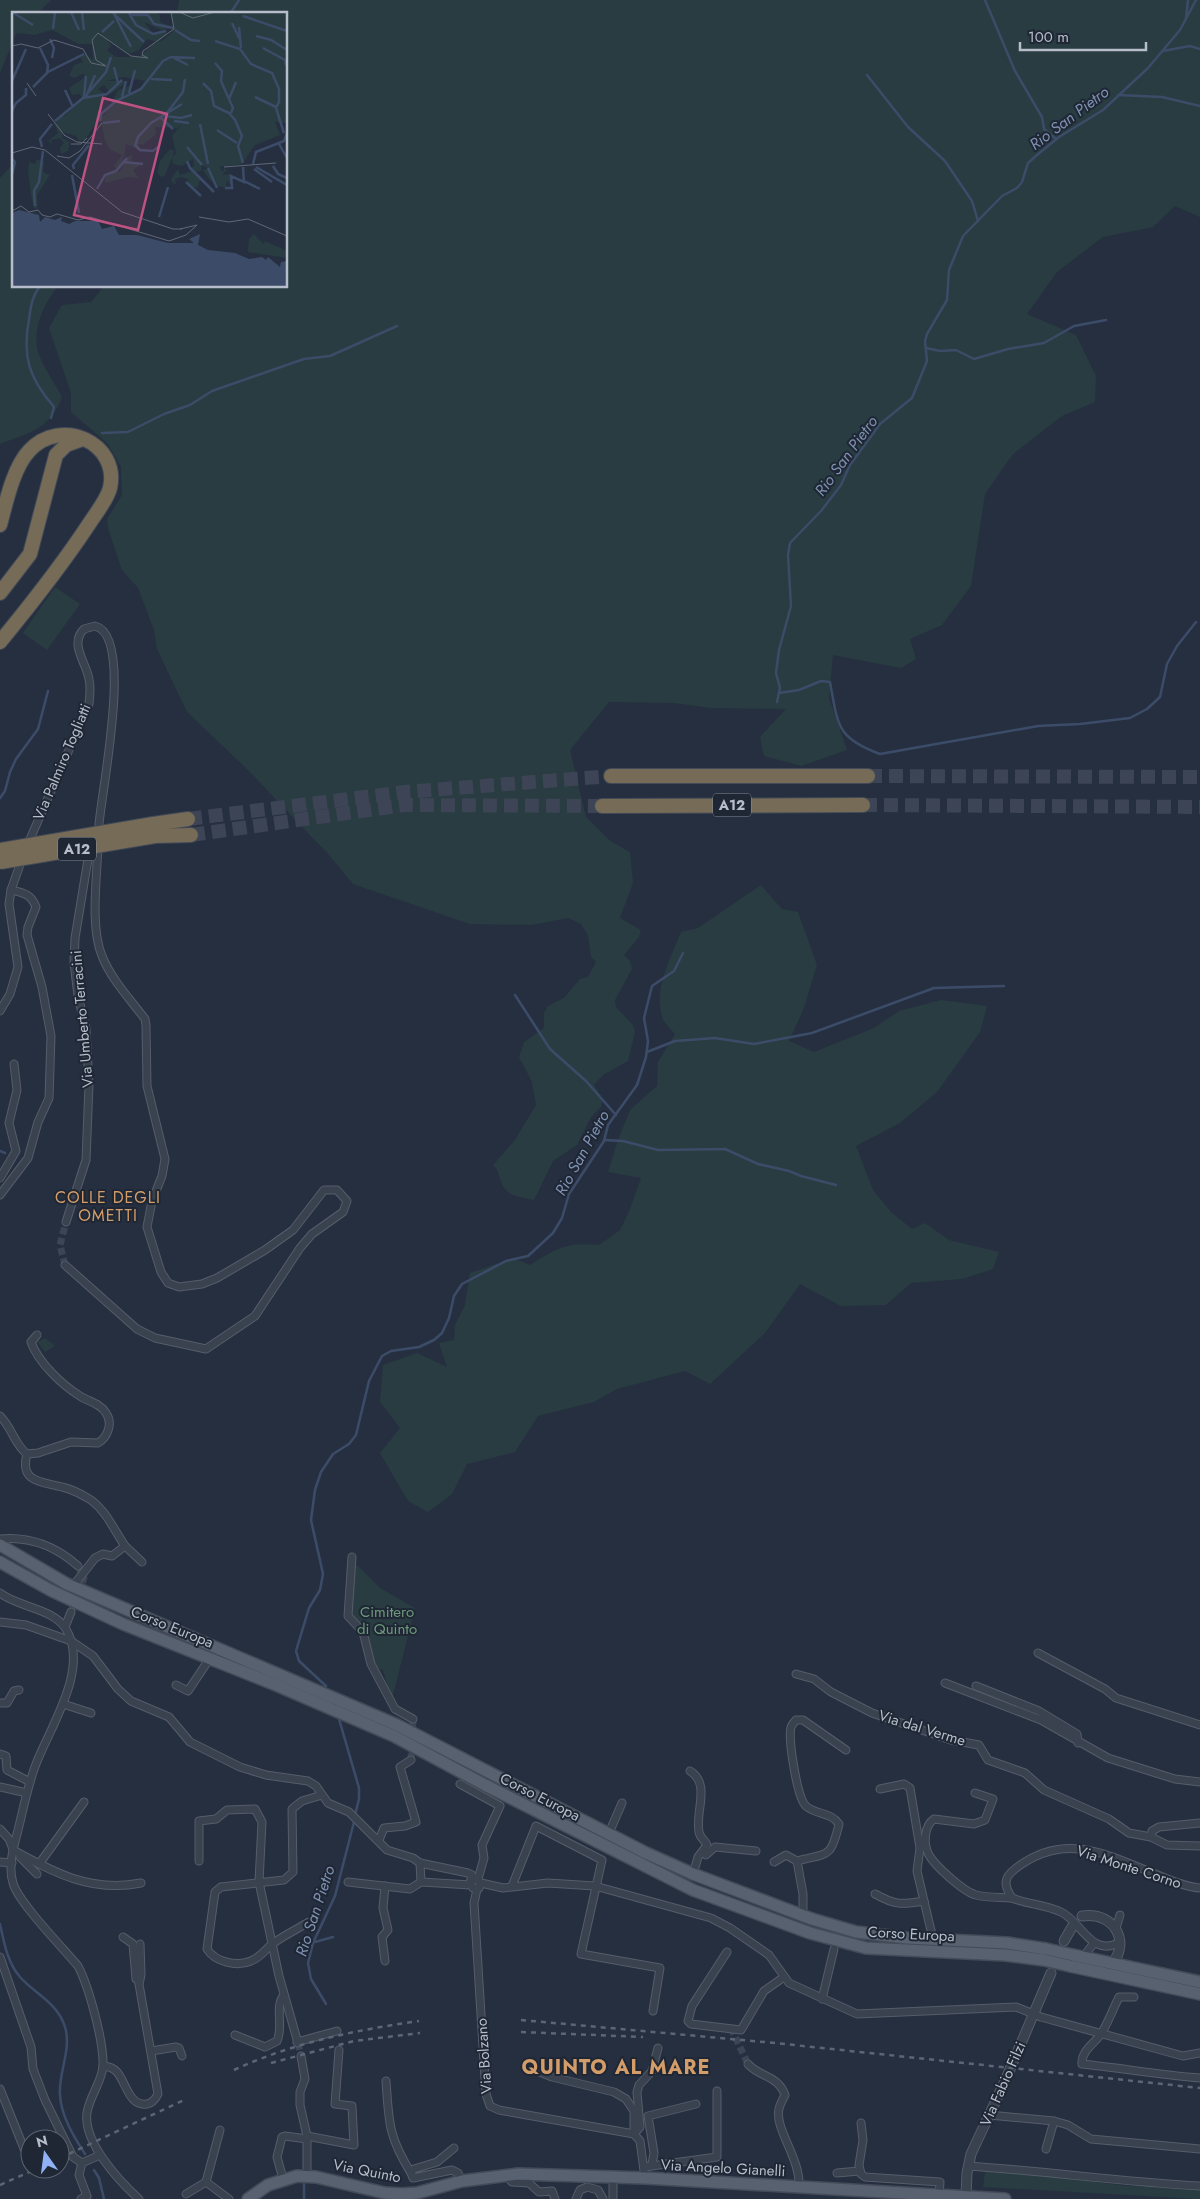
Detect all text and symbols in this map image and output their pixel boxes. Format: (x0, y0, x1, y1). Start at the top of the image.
inset map (12, 12, 288, 288)
scale bar (1020, 20, 1146, 52)
text: 100 m (1028, 26, 1069, 48)
water label: Rio San Pietro (1024, 80, 1114, 156)
water label: Rio San Pietro (809, 411, 883, 501)
street label: Via Palmiro Togliatti (27, 700, 97, 824)
road number: A12 (713, 794, 751, 816)
road number: A12 (58, 838, 96, 861)
street label: Via Umberto Terracini (65, 949, 99, 1089)
water label: Rio San Pietro (549, 1106, 615, 1200)
district label: COLLE DEGLI OMETTI (55, 1186, 161, 1227)
street label: Corso Europa (127, 1600, 217, 1654)
park label: Cimitero di Quinto (357, 1601, 417, 1640)
street label: Via dal Verme (876, 1704, 969, 1752)
street label: Corso Europa (496, 1767, 584, 1827)
street label: Via Monte Corno (1074, 1840, 1184, 1894)
water label: Rio San Pietro (290, 1862, 341, 1959)
street label: Corso Europa (867, 1921, 955, 1947)
street label: Via Bolzano (470, 2017, 498, 2095)
street label: Via Fabio Filzi (975, 2038, 1031, 2130)
district label: QUINTO AL MARE (522, 2053, 710, 2082)
north arrow (20, 2129, 70, 2179)
text: N (34, 2130, 50, 2152)
street label: Via Quinto (331, 2154, 403, 2188)
street label: Via Angelo Gianelli (660, 2154, 786, 2182)

